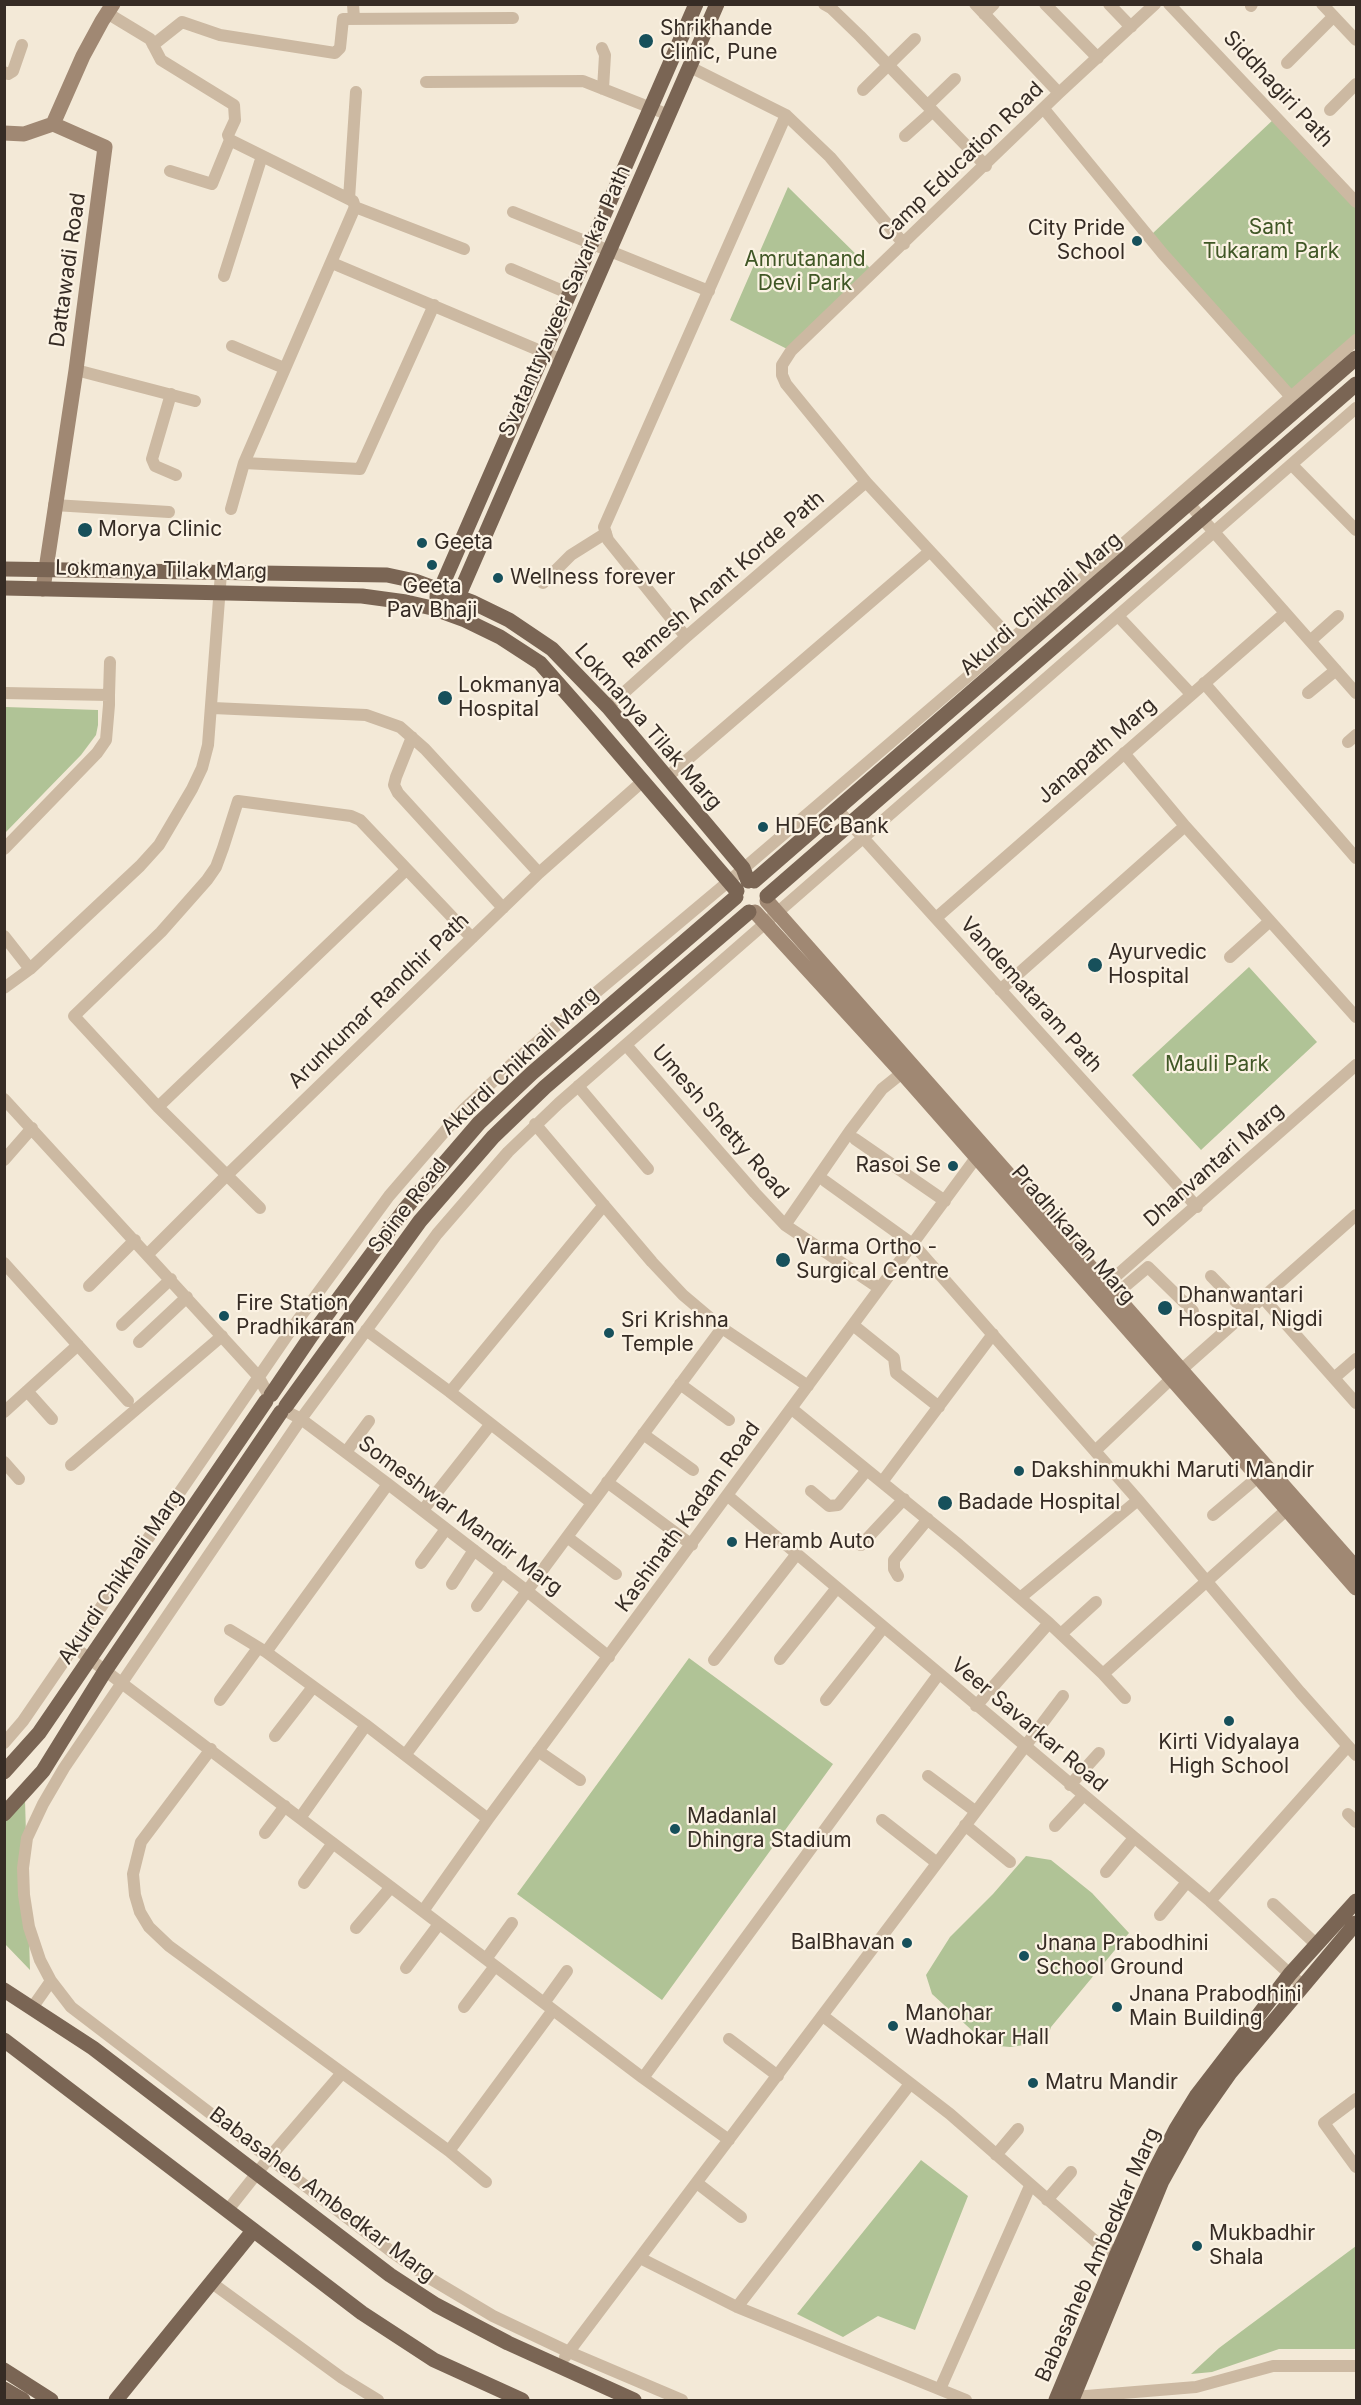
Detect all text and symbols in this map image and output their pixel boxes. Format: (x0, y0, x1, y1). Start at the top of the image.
place label: Shrikhande Clinic, Pune (660, 16, 777, 66)
street label: Siddhagiri Path (1218, 25, 1338, 153)
marker: Shrikhande Clinic, Pune (637, 32, 655, 50)
street label: Camp Education Road (873, 77, 1049, 247)
street label: Svatantryaveer Savarkar Path (494, 161, 636, 441)
street label: Dattawadi Road (45, 191, 91, 349)
park label: Sant Tukaram Park (1203, 215, 1339, 265)
place label: City Pride School (1028, 216, 1125, 266)
marker: City Pride School (1130, 234, 1144, 248)
park label: Amrutanand Devi Park (744, 247, 866, 297)
street label: Ramesh Anant Korde Path (618, 486, 830, 674)
place label: Morya Clinic (98, 517, 222, 543)
marker: Morya Clinic (76, 521, 94, 539)
street label: Akurdi Chikhali Marg (955, 527, 1127, 681)
place label: Geeta (434, 530, 493, 556)
marker: Geeta (415, 536, 429, 550)
street label: Lokmanya Tilak Marg (55, 556, 267, 584)
marker: Geeta Pav Bhaji (425, 558, 439, 572)
place label: Wellness forever (510, 565, 675, 591)
marker: Wellness forever (491, 571, 505, 585)
place label: Geeta Pav Bhaji (387, 574, 477, 624)
street label: Lokmanya Tilak Marg (569, 639, 727, 815)
place label: Lokmanya Hospital (458, 673, 560, 723)
marker: Lokmanya Hospital (436, 689, 454, 707)
street label: Janapath Marg (1032, 693, 1162, 809)
place label: HDFC Bank (775, 814, 889, 840)
marker: HDFC Bank (756, 820, 770, 834)
street label: Arunkumar Randhir Path (283, 908, 475, 1094)
street label: Vandemataram Path (955, 912, 1107, 1078)
place label: Ayurvedic Hospital (1108, 940, 1207, 990)
marker: Ayurvedic Hospital (1086, 956, 1104, 974)
street label: Akurdi Chikhali Marg (436, 982, 604, 1140)
street label: Umesh Shetty Road (646, 1040, 794, 1204)
park label: Mauli Park (1165, 1052, 1269, 1078)
street label: Dhanvantari Marg (1139, 1098, 1289, 1232)
place label: Rasoi Se (855, 1153, 941, 1179)
street label: Spine Road (363, 1154, 453, 1258)
marker: Rasoi Se (946, 1159, 960, 1173)
street label: Pradhikaran Marg (1006, 1160, 1140, 1310)
place label: Varma Ortho - Surgical Centre (796, 1235, 949, 1285)
marker: Varma Ortho - Surgical Centre (774, 1251, 792, 1269)
place label: Dhanwantari Hospital, Nigdi (1178, 1283, 1323, 1333)
place label: Fire Station Pradhikaran (236, 1291, 355, 1341)
marker: Dhanwantari Hospital, Nigdi (1156, 1299, 1174, 1317)
place label: Sri Krishna Temple (621, 1308, 729, 1358)
marker: Fire Station Pradhikaran (217, 1309, 231, 1323)
marker: Sri Krishna Temple (602, 1326, 616, 1340)
street label: Kashinath Kadam Road (610, 1417, 766, 1617)
street label: Someshwar Mandir Marg (353, 1431, 567, 1601)
place label: Dakshinmukhi Maruti Mandir (1031, 1458, 1314, 1484)
marker: Dakshinmukhi Maruti Mandir (1012, 1464, 1026, 1478)
street label: Akurdi Chikhali Marg (53, 1485, 189, 1669)
place label: Badade Hospital (958, 1490, 1120, 1516)
marker: Badade Hospital (936, 1494, 954, 1512)
place label: Heramb Auto (744, 1529, 875, 1555)
marker: Heramb Auto (725, 1535, 739, 1549)
street label: Veer Savarkar Road (946, 1652, 1112, 1798)
marker: Kirti Vidyalaya High School (1222, 1714, 1236, 1728)
place label: Kirti Vidyalaya High School (1158, 1730, 1300, 1780)
place label: Madanlal Dhingra Stadium (687, 1804, 852, 1854)
marker: Madanlal Dhingra Stadium (668, 1822, 682, 1836)
place label: BalBhavan (791, 1930, 895, 1956)
place label: Jnana Prabodhini School Ground (1036, 1931, 1209, 1981)
marker: BalBhavan (900, 1936, 914, 1950)
marker: Jnana Prabodhini School Ground (1017, 1949, 1031, 1963)
place label: Jnana Prabodhini Main Building (1129, 1982, 1302, 2032)
marker: Jnana Prabodhini Main Building (1110, 2000, 1124, 2014)
place label: Manohar Wadhokar Hall (905, 2001, 1049, 2051)
marker: Manohar Wadhokar Hall (886, 2019, 900, 2033)
place label: Matru Mandir (1045, 2070, 1178, 2096)
marker: Matru Mandir (1026, 2076, 1040, 2090)
street label: Babasaheb Ambedkar Marg (204, 2102, 440, 2288)
street label: Babasaheb Ambedkar Marg (1030, 2124, 1166, 2386)
place label: Mukbadhir Shala (1209, 2221, 1315, 2271)
marker: Mukbadhir Shala (1190, 2239, 1204, 2253)

